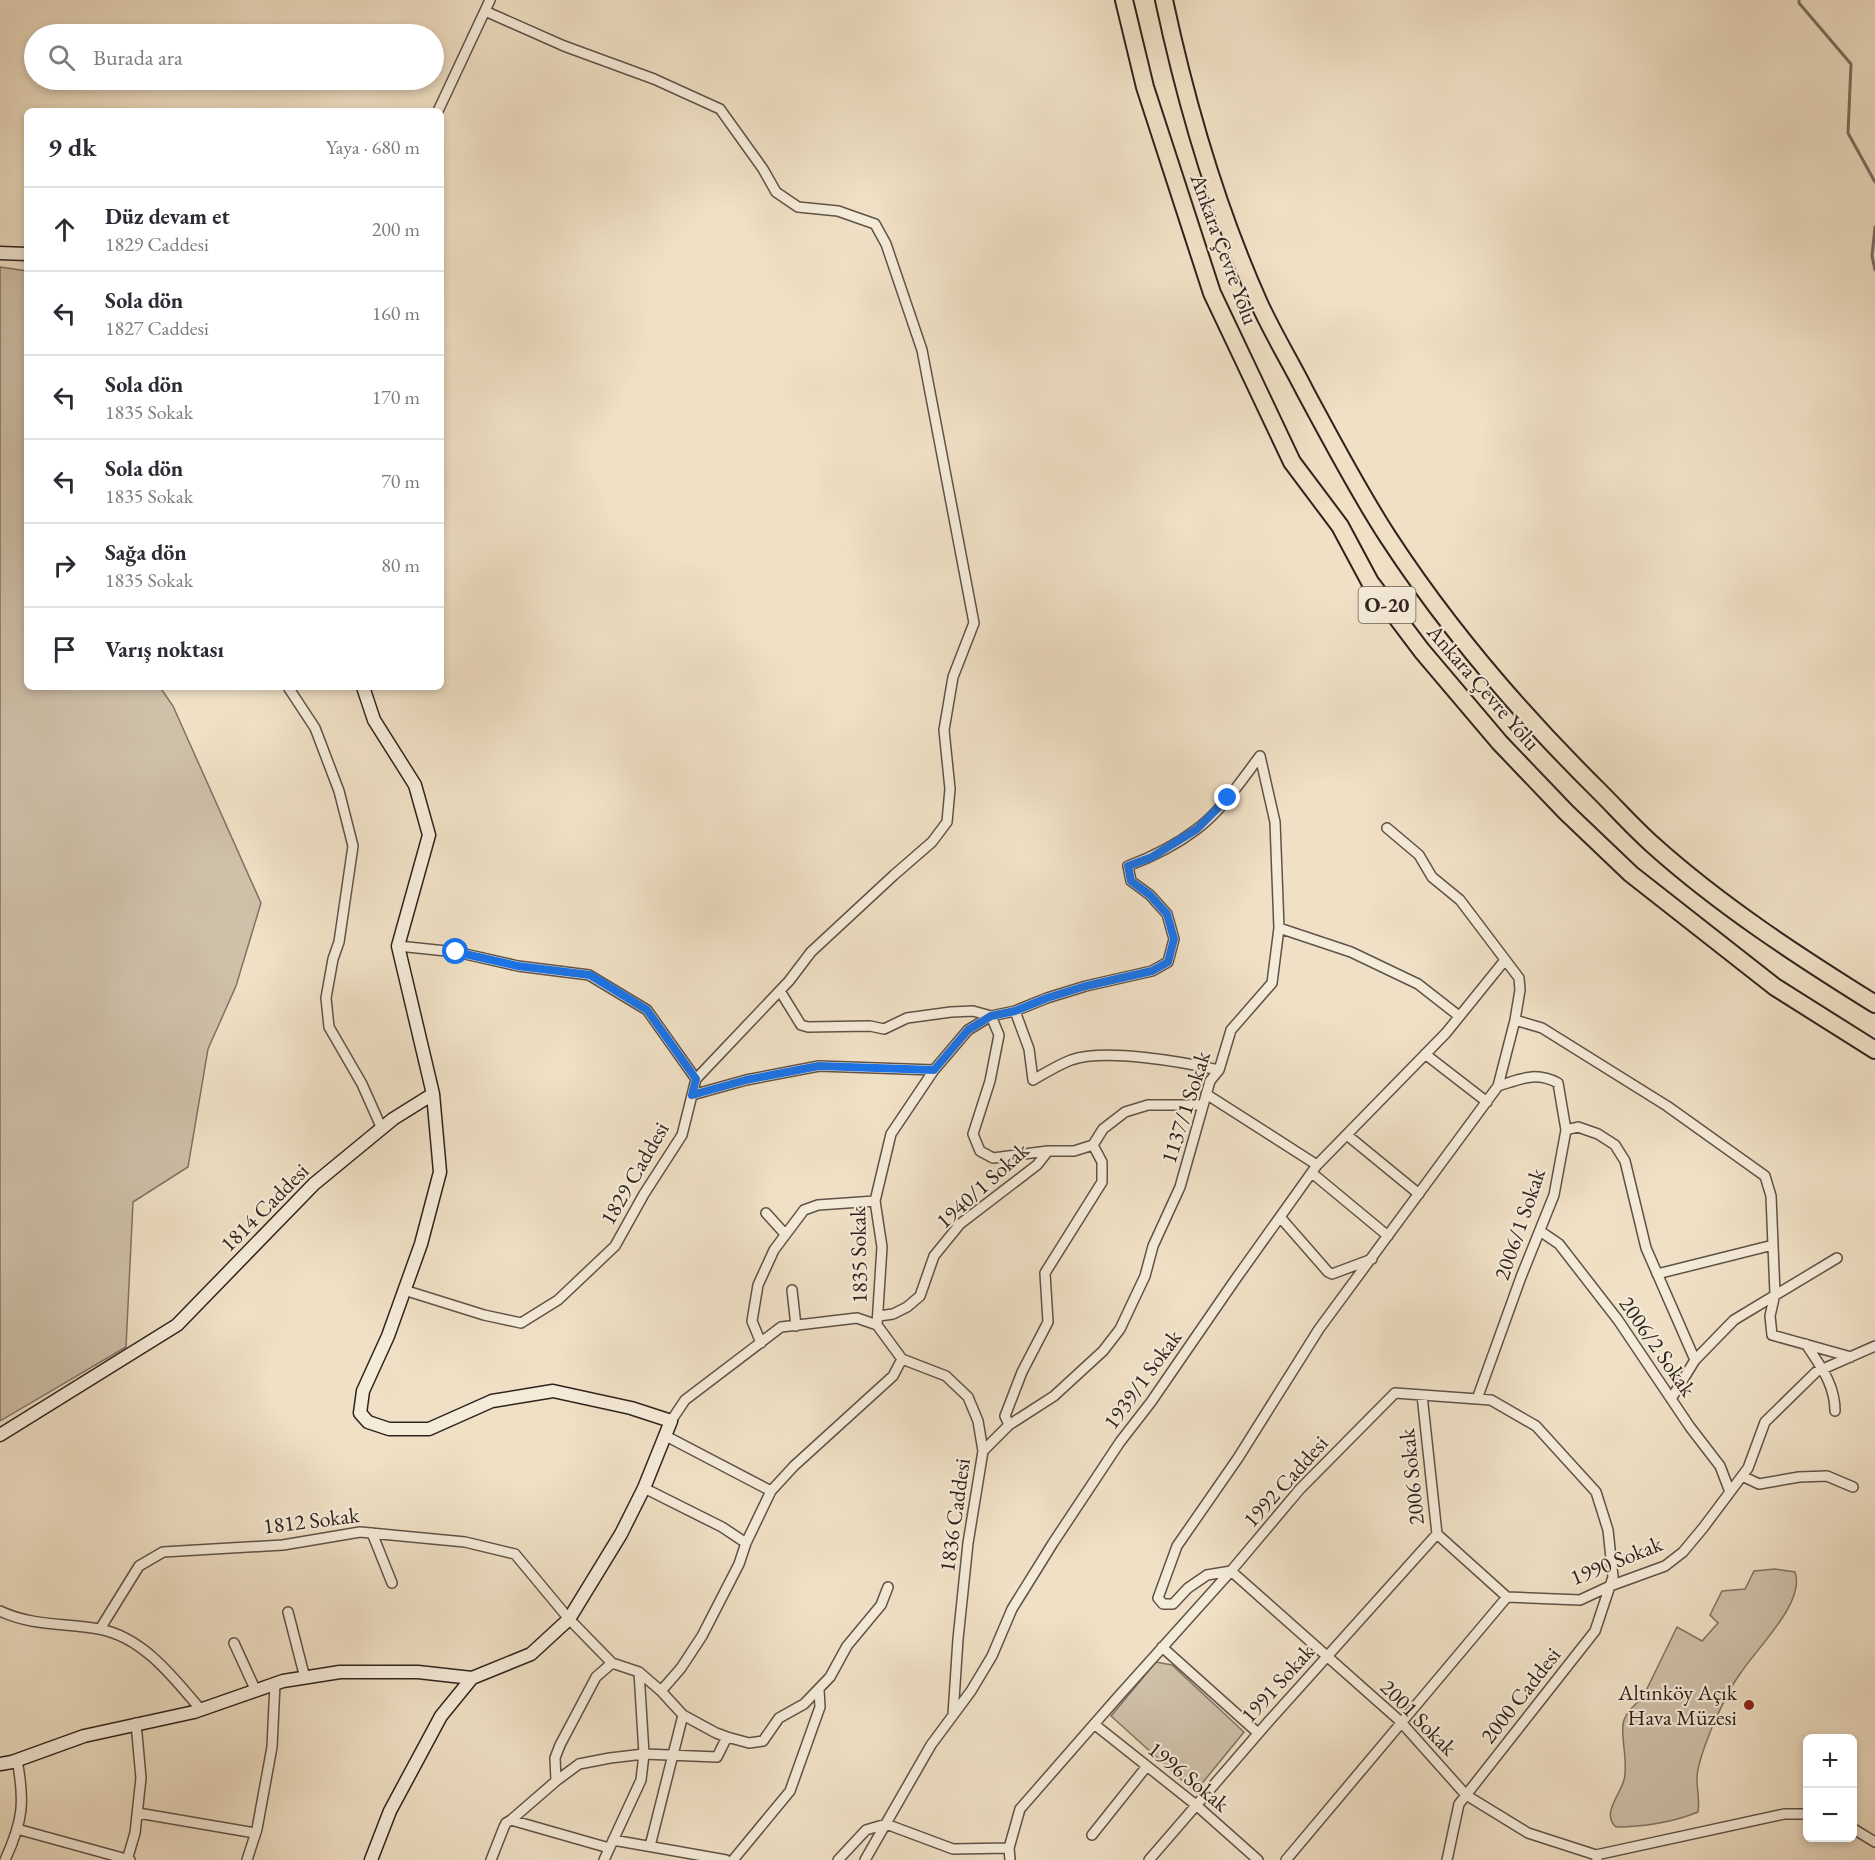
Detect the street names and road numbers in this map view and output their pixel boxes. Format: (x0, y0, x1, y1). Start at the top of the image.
street label: Ankara Çevre Yolu (1183, 169, 1265, 329)
road number: O-20 (1358, 587, 1416, 623)
street label: Ankara Çevre Yolu (1420, 617, 1547, 757)
street label: 1137/1 Sokak (1154, 1047, 1217, 1167)
street label: 1829 Caddesi (593, 1116, 676, 1230)
street label: 1940/1 Sokak (929, 1135, 1036, 1235)
street label: 1814 Caddesi (214, 1157, 315, 1258)
street label: 2006/1 Sokak (1487, 1164, 1552, 1284)
street label: 1835 Sokak (843, 1206, 874, 1304)
street label: 2006/2 Sokak (1612, 1290, 1703, 1403)
street label: 1939/1 Sokak (1097, 1323, 1189, 1435)
street label: 2006 Sokak (1392, 1427, 1431, 1527)
street label: 1992 Caddesi (1236, 1429, 1334, 1534)
street label: 1836 Caddesi (932, 1456, 977, 1574)
street label: 1812 Sokak (261, 1500, 362, 1541)
street label: 1990 Sokak (1566, 1529, 1667, 1592)
street label: 1991 Sokak (1234, 1637, 1321, 1729)
street label: 2000 Caddesi (1474, 1641, 1567, 1749)
street label: 2001 Sokak (1374, 1673, 1464, 1762)
street label: 1996 Sokak (1142, 1735, 1236, 1819)

